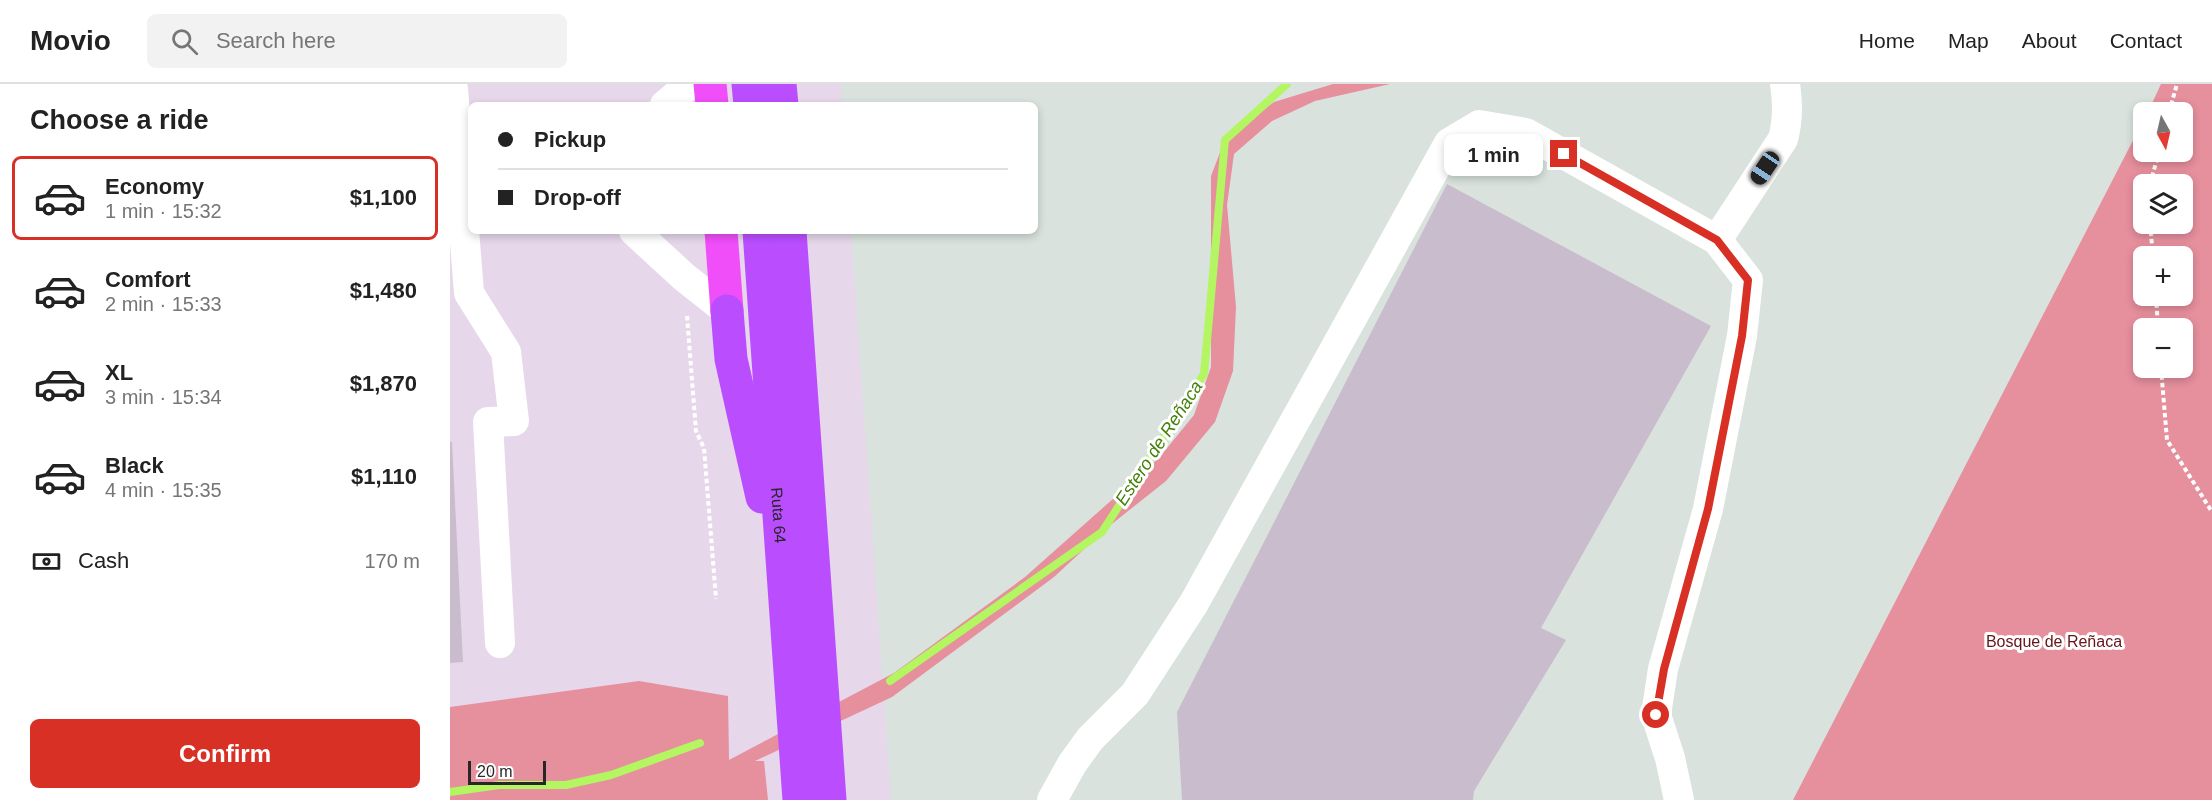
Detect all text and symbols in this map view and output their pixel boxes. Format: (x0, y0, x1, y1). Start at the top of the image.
search box (147, 14, 567, 68)
text: Movio (30, 25, 111, 56)
icon: search (168, 25, 201, 58)
text: Search here (216, 28, 336, 53)
text: Home (1859, 29, 1915, 52)
text: Map (1948, 29, 1989, 52)
text: About (2022, 29, 2077, 52)
text: Contact (2110, 29, 2182, 52)
north arrow (2133, 102, 2193, 162)
map controls (2133, 102, 2193, 378)
text: Choose a ride (30, 105, 209, 135)
text: Pickup (534, 127, 606, 152)
callout: 1 min (1444, 133, 1543, 175)
route end (1550, 140, 1577, 167)
text: 1 min (1467, 144, 1520, 166)
car (1747, 148, 1783, 188)
icon: car (33, 171, 87, 225)
text: Economy (105, 174, 204, 199)
button: layers (2133, 174, 2193, 234)
text: $1,100 (350, 185, 417, 210)
text: Drop-off (534, 185, 621, 210)
text: 1 min · 15:32 (105, 200, 222, 222)
button: + (2133, 246, 2193, 306)
icon: car (33, 264, 87, 318)
text: Comfort (105, 267, 191, 292)
text: $1,480 (350, 278, 417, 303)
text: 2 min · 15:33 (105, 293, 222, 315)
button: − (2133, 318, 2193, 378)
icon: car (33, 357, 87, 411)
text: XL (105, 360, 133, 385)
text: $1,870 (350, 371, 417, 396)
water label: Estero de Reñaca (1111, 377, 1207, 509)
text: 3 min · 15:34 (105, 386, 222, 408)
icon: car (33, 450, 87, 504)
text: Black (105, 453, 164, 478)
text: $1,110 (351, 464, 417, 489)
text: 4 min · 15:35 (105, 479, 222, 501)
street label: Ruta 64 (769, 487, 789, 544)
icon: cash (30, 545, 63, 578)
text: Cash (78, 548, 129, 573)
text: 170 m (364, 550, 420, 572)
park label: Bosque de Reñaca (1986, 633, 2122, 650)
route start (1642, 701, 1669, 728)
button: Confirm (30, 719, 420, 788)
scale bar (468, 758, 546, 786)
text: 20 m (477, 763, 513, 780)

